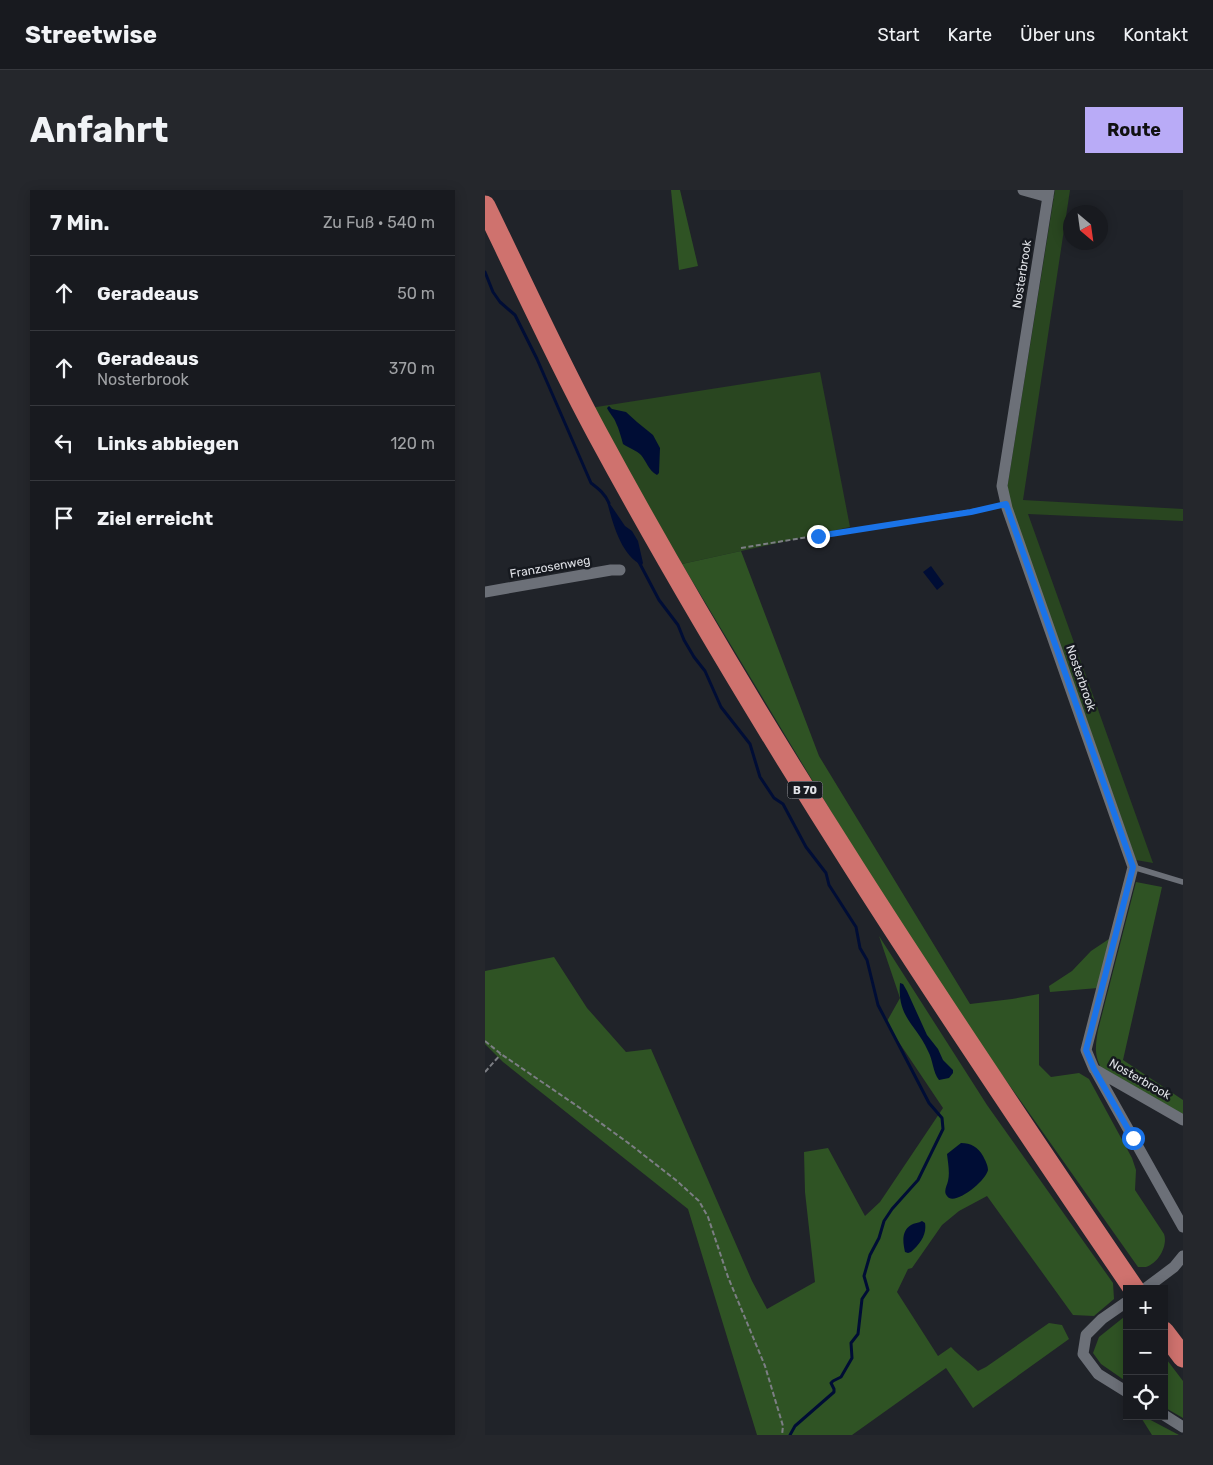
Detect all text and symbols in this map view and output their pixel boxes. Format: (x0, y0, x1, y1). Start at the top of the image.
text: Streetwise (25, 21, 157, 49)
text: Start (877, 24, 920, 46)
text: Karte (948, 24, 992, 46)
text: Über uns (1020, 24, 1095, 46)
text: Kontakt (1123, 24, 1188, 46)
button: Route (1085, 107, 1183, 153)
text: Anfahrt (30, 109, 168, 151)
north arrow (1063, 205, 1108, 250)
text: 7 Min. (50, 210, 109, 235)
text: Zu Fuß · 540 m (323, 213, 435, 232)
street label: Nosterbrook (1010, 238, 1034, 309)
icon: ahead (50, 279, 78, 307)
text: Geradeaus (97, 282, 199, 305)
text: 50 m (397, 284, 435, 303)
text: Geradeaus (97, 347, 199, 370)
icon: ahead (50, 354, 78, 382)
text: 370 m (389, 359, 435, 378)
text: Nosterbrook (97, 370, 189, 389)
icon: left (50, 429, 78, 457)
text: Links abbiegen (97, 432, 239, 455)
text: 120 m (390, 434, 435, 453)
icon: arrive (50, 504, 78, 532)
text: Ziel erreicht (97, 507, 213, 530)
route end (807, 525, 830, 548)
street label: Franzosenweg (509, 553, 591, 581)
street label: Nosterbrook (1063, 643, 1099, 714)
road number: B 70 (787, 782, 823, 798)
street label: Nosterbrook (1107, 1056, 1174, 1103)
route start (1122, 1127, 1145, 1150)
map controls (1123, 1285, 1168, 1420)
button: + (1123, 1285, 1168, 1330)
button: − (1123, 1330, 1168, 1375)
button: locate (1123, 1375, 1168, 1420)

